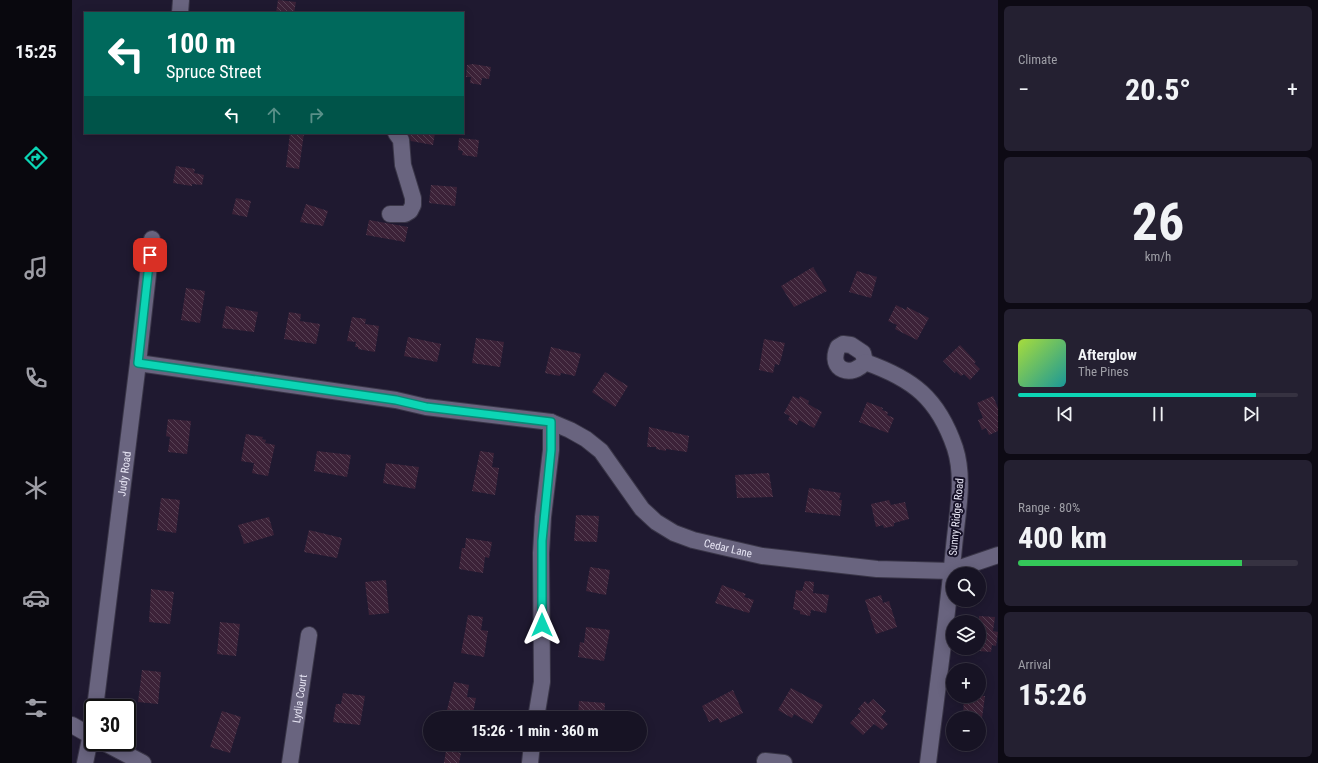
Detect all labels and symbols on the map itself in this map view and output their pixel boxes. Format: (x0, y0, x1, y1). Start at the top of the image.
pin (133, 238, 167, 272)
street label: Judy Road (115, 451, 134, 497)
street label: Sunny Ridge Road (947, 478, 966, 556)
street label: Cedar Lane (703, 537, 753, 560)
position arrow (521, 604, 563, 646)
street label: Lydia Court (290, 674, 310, 724)
speed limit sign: 30 (84, 699, 136, 751)

